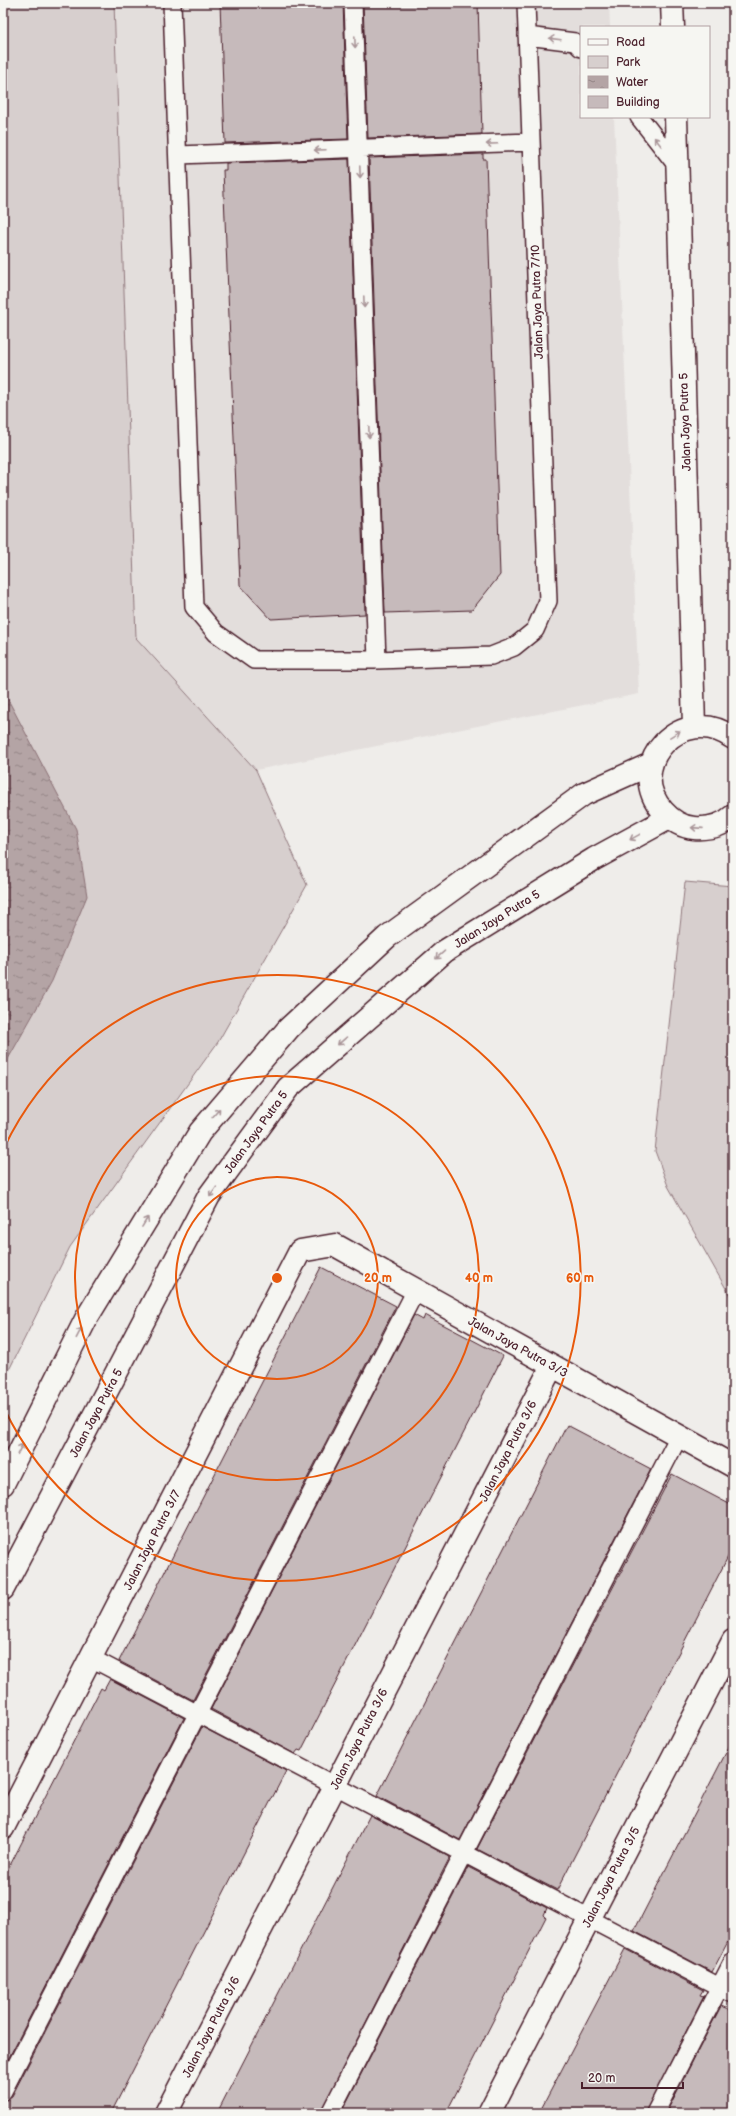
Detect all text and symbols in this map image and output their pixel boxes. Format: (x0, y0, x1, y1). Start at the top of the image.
legend (580, 26, 710, 118)
one-way arrow (351, 35, 359, 48)
text: Road (616, 35, 645, 50)
one-way arrow (549, 36, 562, 43)
text: Park (616, 55, 640, 70)
text: Water (616, 75, 648, 90)
text: Building (616, 95, 660, 110)
one-way arrow (654, 137, 663, 148)
one-way arrow (486, 140, 499, 147)
one-way arrow (314, 146, 327, 154)
one-way arrow (356, 165, 363, 178)
street label: Jalan Jaya Putra 7/10 (528, 245, 547, 359)
one-way arrow (361, 295, 368, 308)
street label: Jalan Jaya Putra 5 (676, 372, 695, 471)
one-way arrow (365, 425, 373, 438)
one-way arrow (669, 730, 681, 738)
one-way arrow (691, 824, 704, 831)
one-way arrow (629, 834, 641, 841)
street label: Jalan Jaya Putra 5 (452, 887, 543, 952)
one-way arrow (435, 951, 445, 960)
one-way arrow (337, 1036, 347, 1045)
street label: Jalan Jaya Putra 5 (221, 1088, 291, 1177)
one-way arrow (212, 1108, 221, 1118)
one-way arrow (209, 1186, 217, 1197)
one-way arrow (142, 1216, 150, 1228)
centre of rings (270, 1271, 284, 1285)
text: 20 m (364, 1271, 392, 1286)
text: 40 m (465, 1271, 493, 1286)
text: 60 m (566, 1271, 594, 1286)
street label: Jalan Jaya Putra 3/3 (465, 1314, 570, 1381)
one-way arrow (76, 1327, 83, 1339)
street label: Jalan Jaya Putra 5 (67, 1366, 126, 1460)
street label: Jalan Jaya Putra 3/6 (476, 1398, 540, 1504)
one-way arrow (17, 1444, 25, 1456)
street label: Jalan Jaya Putra 3/7 (121, 1488, 184, 1593)
street label: Jalan Jaya Putra 3/6 (327, 1686, 391, 1792)
street label: Jalan Jaya Putra 3/5 (580, 1824, 643, 1930)
street label: Jalan Jaya Putra 3/6 (179, 1974, 243, 2080)
scale bar (582, 2064, 683, 2090)
text: 20 m (588, 2071, 615, 2086)

